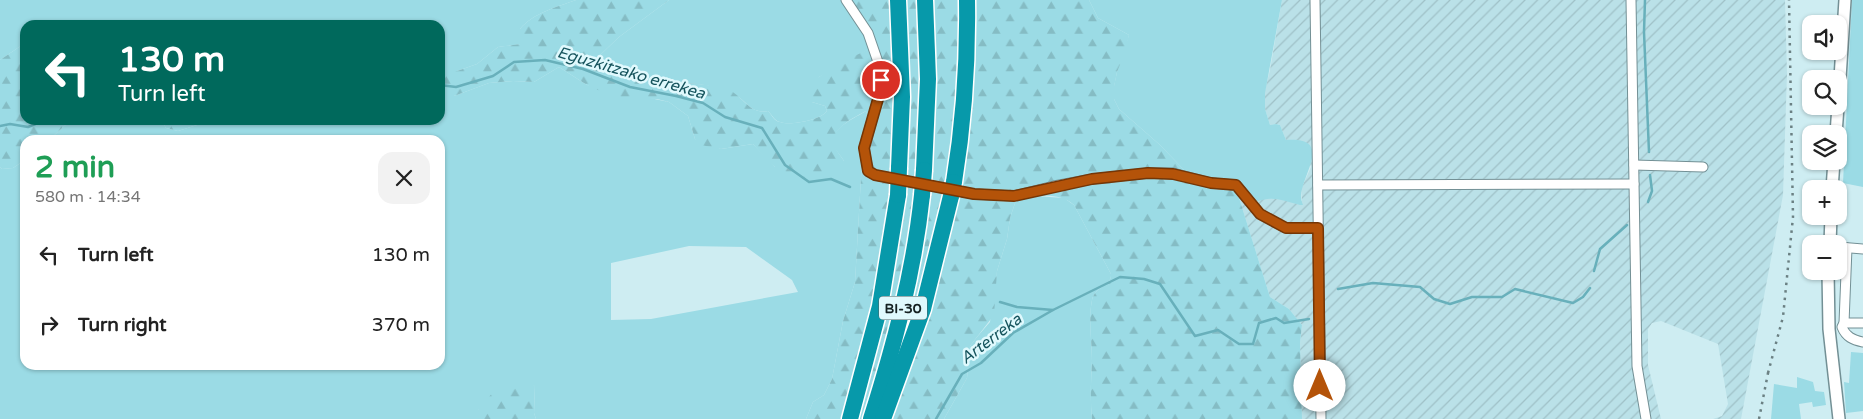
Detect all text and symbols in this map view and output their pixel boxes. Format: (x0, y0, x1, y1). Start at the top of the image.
map controls (1802, 15, 1847, 280)
button: sound (1802, 15, 1847, 60)
text: 130 m (118, 39, 225, 81)
icon: left (35, 40, 100, 105)
water label: Eguzkitzako errekea (555, 42, 708, 104)
pin (860, 59, 902, 101)
icon: arrive (867, 66, 895, 94)
button: search (1802, 70, 1847, 115)
text: Turn left (118, 81, 206, 107)
button: layers (1802, 125, 1847, 170)
text: 2 min (35, 149, 115, 186)
button: close (378, 152, 430, 204)
button: + (1802, 180, 1847, 225)
text: 580 m · 14:34 (35, 187, 141, 207)
button: − (1802, 235, 1847, 280)
icon: left (35, 241, 63, 269)
text: Turn left (78, 244, 154, 266)
text: 130 m (372, 244, 430, 266)
road number: BI-30 (879, 296, 927, 320)
water label: Arterreka (956, 309, 1026, 369)
icon: right (35, 311, 63, 339)
text: Turn right (78, 314, 166, 336)
text: 370 m (372, 314, 430, 336)
position arrow (1293, 359, 1345, 411)

